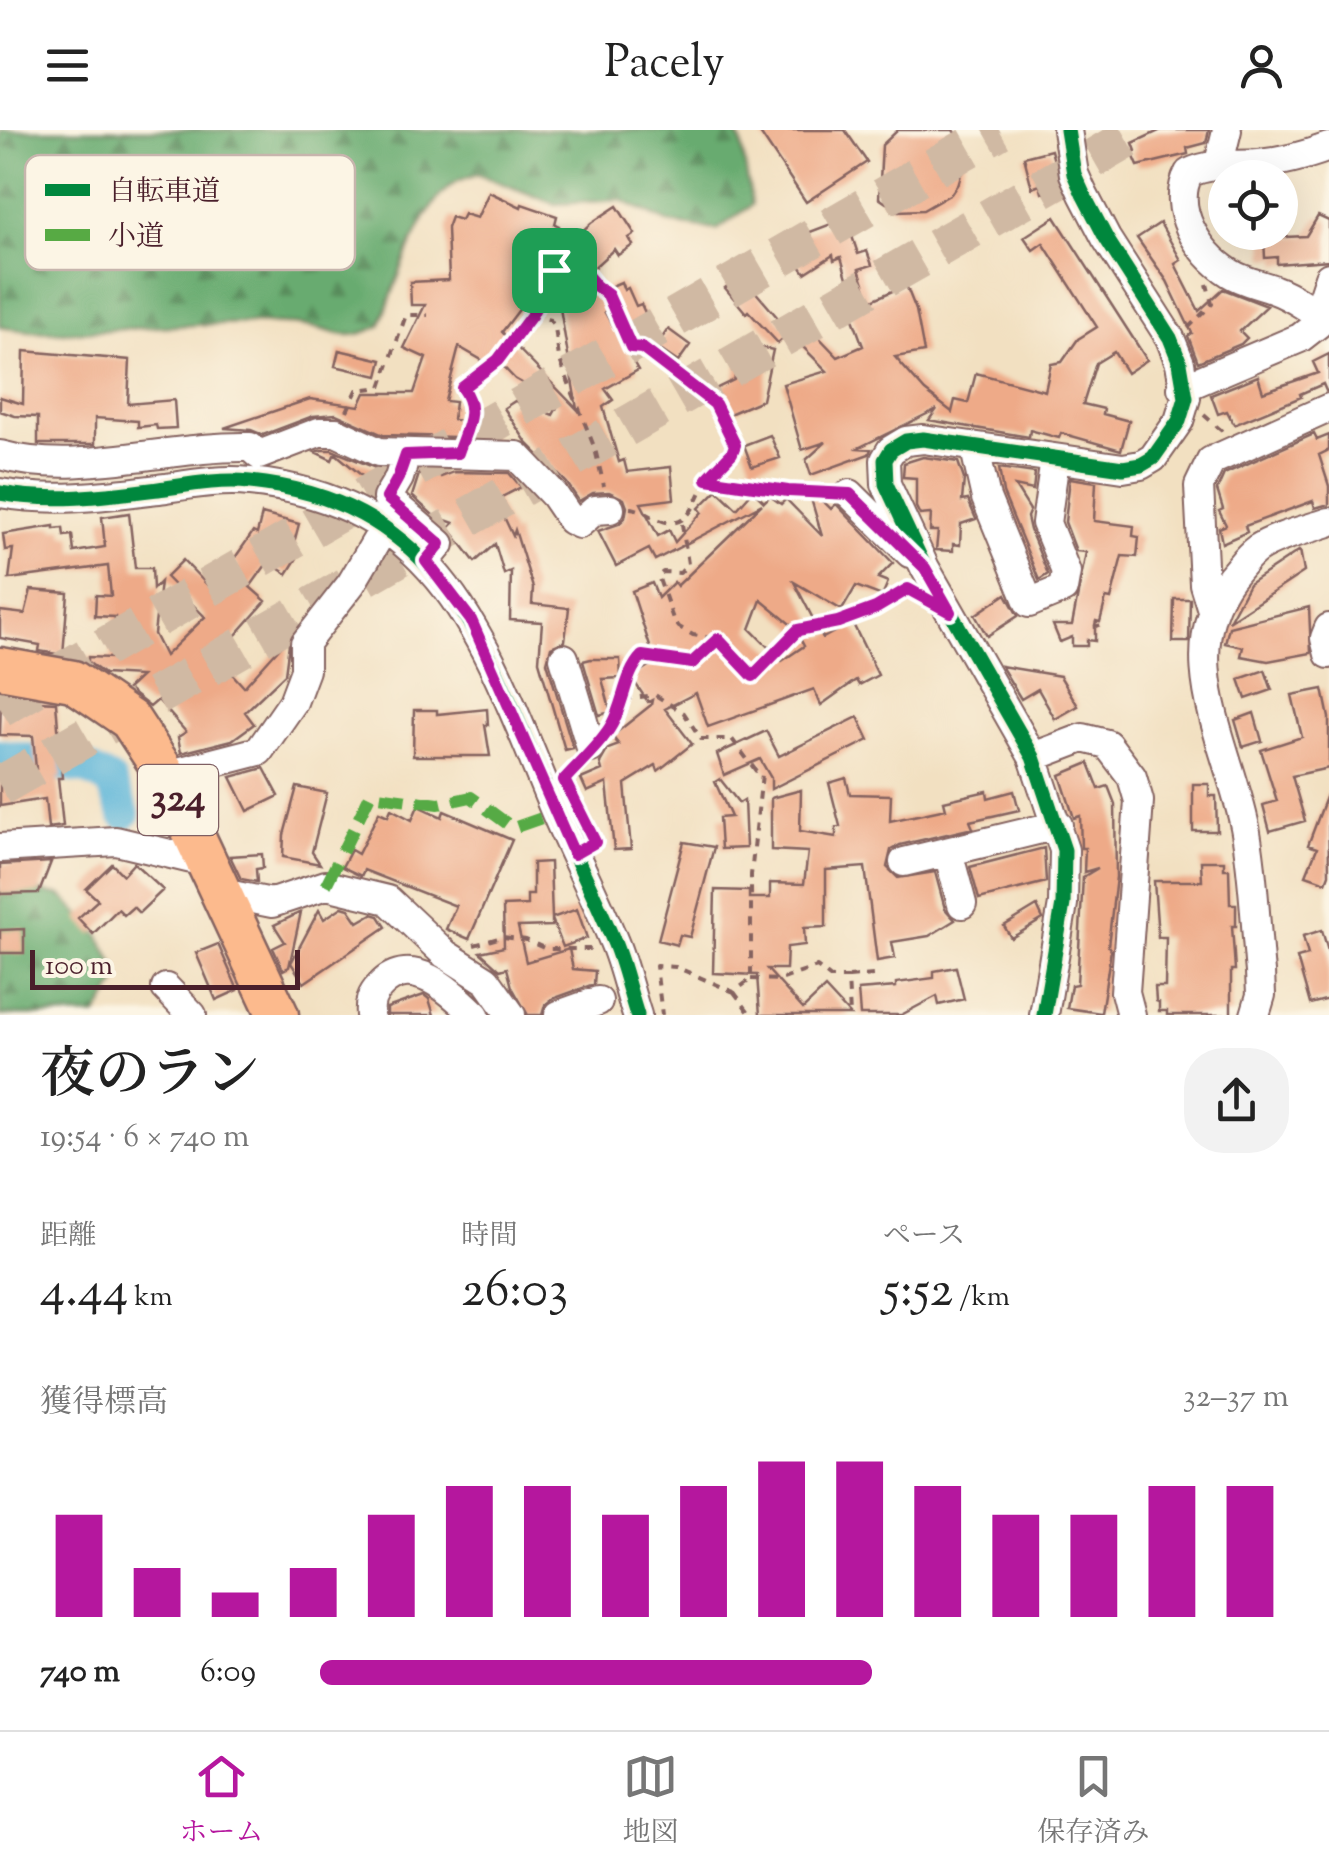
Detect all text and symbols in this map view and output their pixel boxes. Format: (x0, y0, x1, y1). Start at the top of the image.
text: Pacely (604, 33, 725, 98)
icon: menu (40, 38, 95, 93)
icon: person (1234, 38, 1289, 93)
legend (25, 155, 355, 270)
map controls (1208, 160, 1298, 250)
button: locate (1208, 160, 1298, 250)
text: 自転車道 (108, 173, 220, 213)
text: 小道 (108, 218, 164, 258)
pin (512, 228, 597, 313)
icon: arrive (527, 243, 582, 298)
road number: 324 (138, 765, 218, 835)
scale bar (30, 945, 300, 990)
text: 100 m (45, 947, 113, 987)
text: 夜のラン (40, 1038, 260, 1117)
button: share (1184, 1048, 1289, 1153)
text: 19:54 · 6 × 740 m (40, 1115, 250, 1161)
text: 距離 (40, 1217, 96, 1257)
text: 時間 (461, 1217, 517, 1257)
text: ペース (883, 1217, 965, 1257)
text: 4.44 (40, 1257, 128, 1329)
text: 26:03 (461, 1257, 568, 1329)
text: 5:52 (883, 1257, 953, 1329)
text: km (128, 1278, 173, 1318)
text: /km (953, 1278, 1010, 1318)
text: 32–37 m (1183, 1375, 1289, 1421)
text: 獲得標高 (40, 1381, 168, 1427)
text: 740 m (40, 1650, 120, 1696)
text: 6:09 (200, 1650, 256, 1696)
tab: ホーム (179, 1749, 264, 1854)
tab: 地図 (622, 1749, 679, 1854)
tab: 保存済み (1037, 1749, 1150, 1854)

